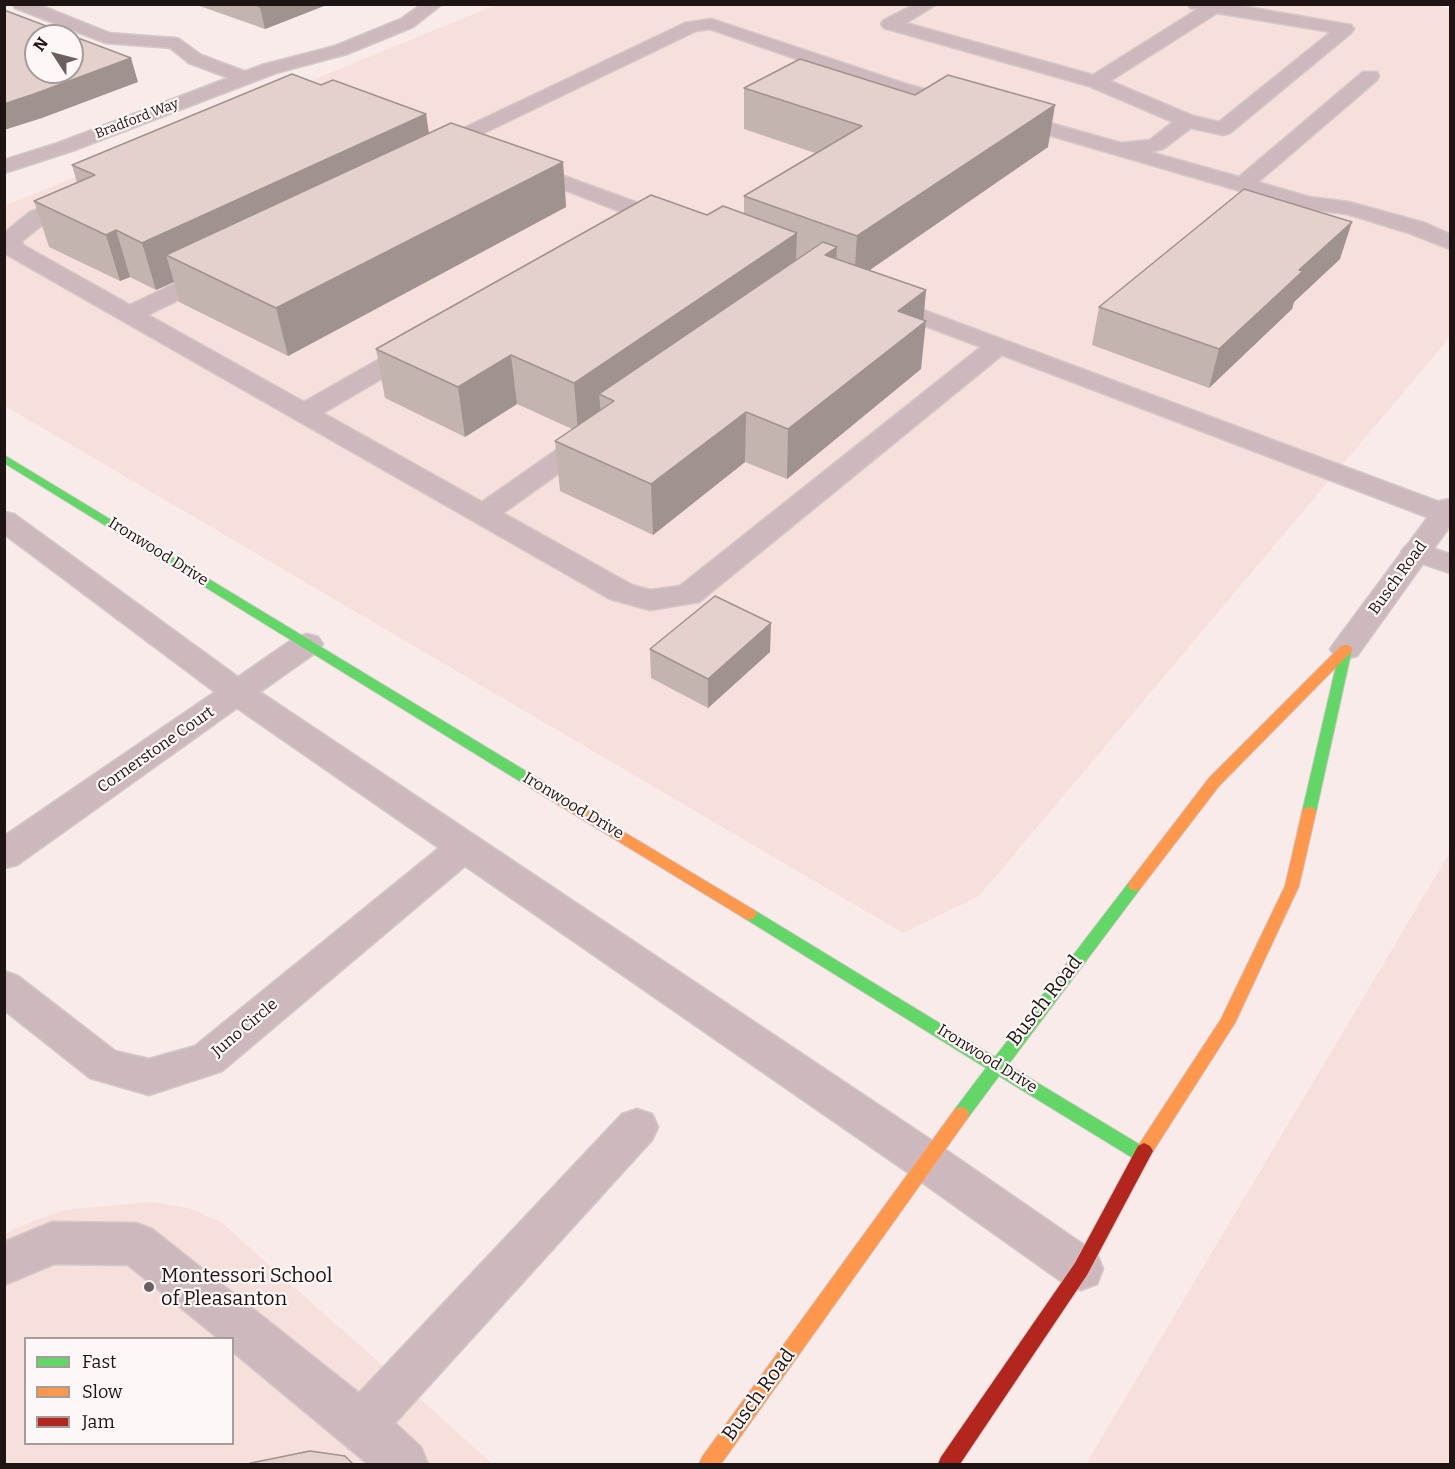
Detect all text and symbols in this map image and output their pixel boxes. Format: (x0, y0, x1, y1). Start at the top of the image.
north arrow (24, 24, 84, 84)
text: N (29, 34, 52, 55)
street label: Bradford Way (93, 95, 181, 143)
street label: Ironwood Drive (104, 514, 212, 590)
street label: Busch Road (1365, 537, 1431, 619)
street label: Cornerstone Court (94, 703, 218, 797)
street label: Ironwood Drive (519, 768, 627, 844)
street label: Busch Road (1002, 951, 1088, 1051)
street label: Juno Circle (208, 995, 282, 1061)
street label: Ironwood Drive (933, 1021, 1041, 1097)
place label: Montessori School of Pleasanton (161, 1264, 333, 1311)
marker: Montessori School of Pleasanton (142, 1280, 156, 1294)
legend (24, 1337, 234, 1445)
street label: Busch Road (718, 1344, 800, 1446)
text: Fast (82, 1351, 117, 1373)
text: Slow (82, 1381, 122, 1403)
text: Jam (82, 1411, 115, 1433)

